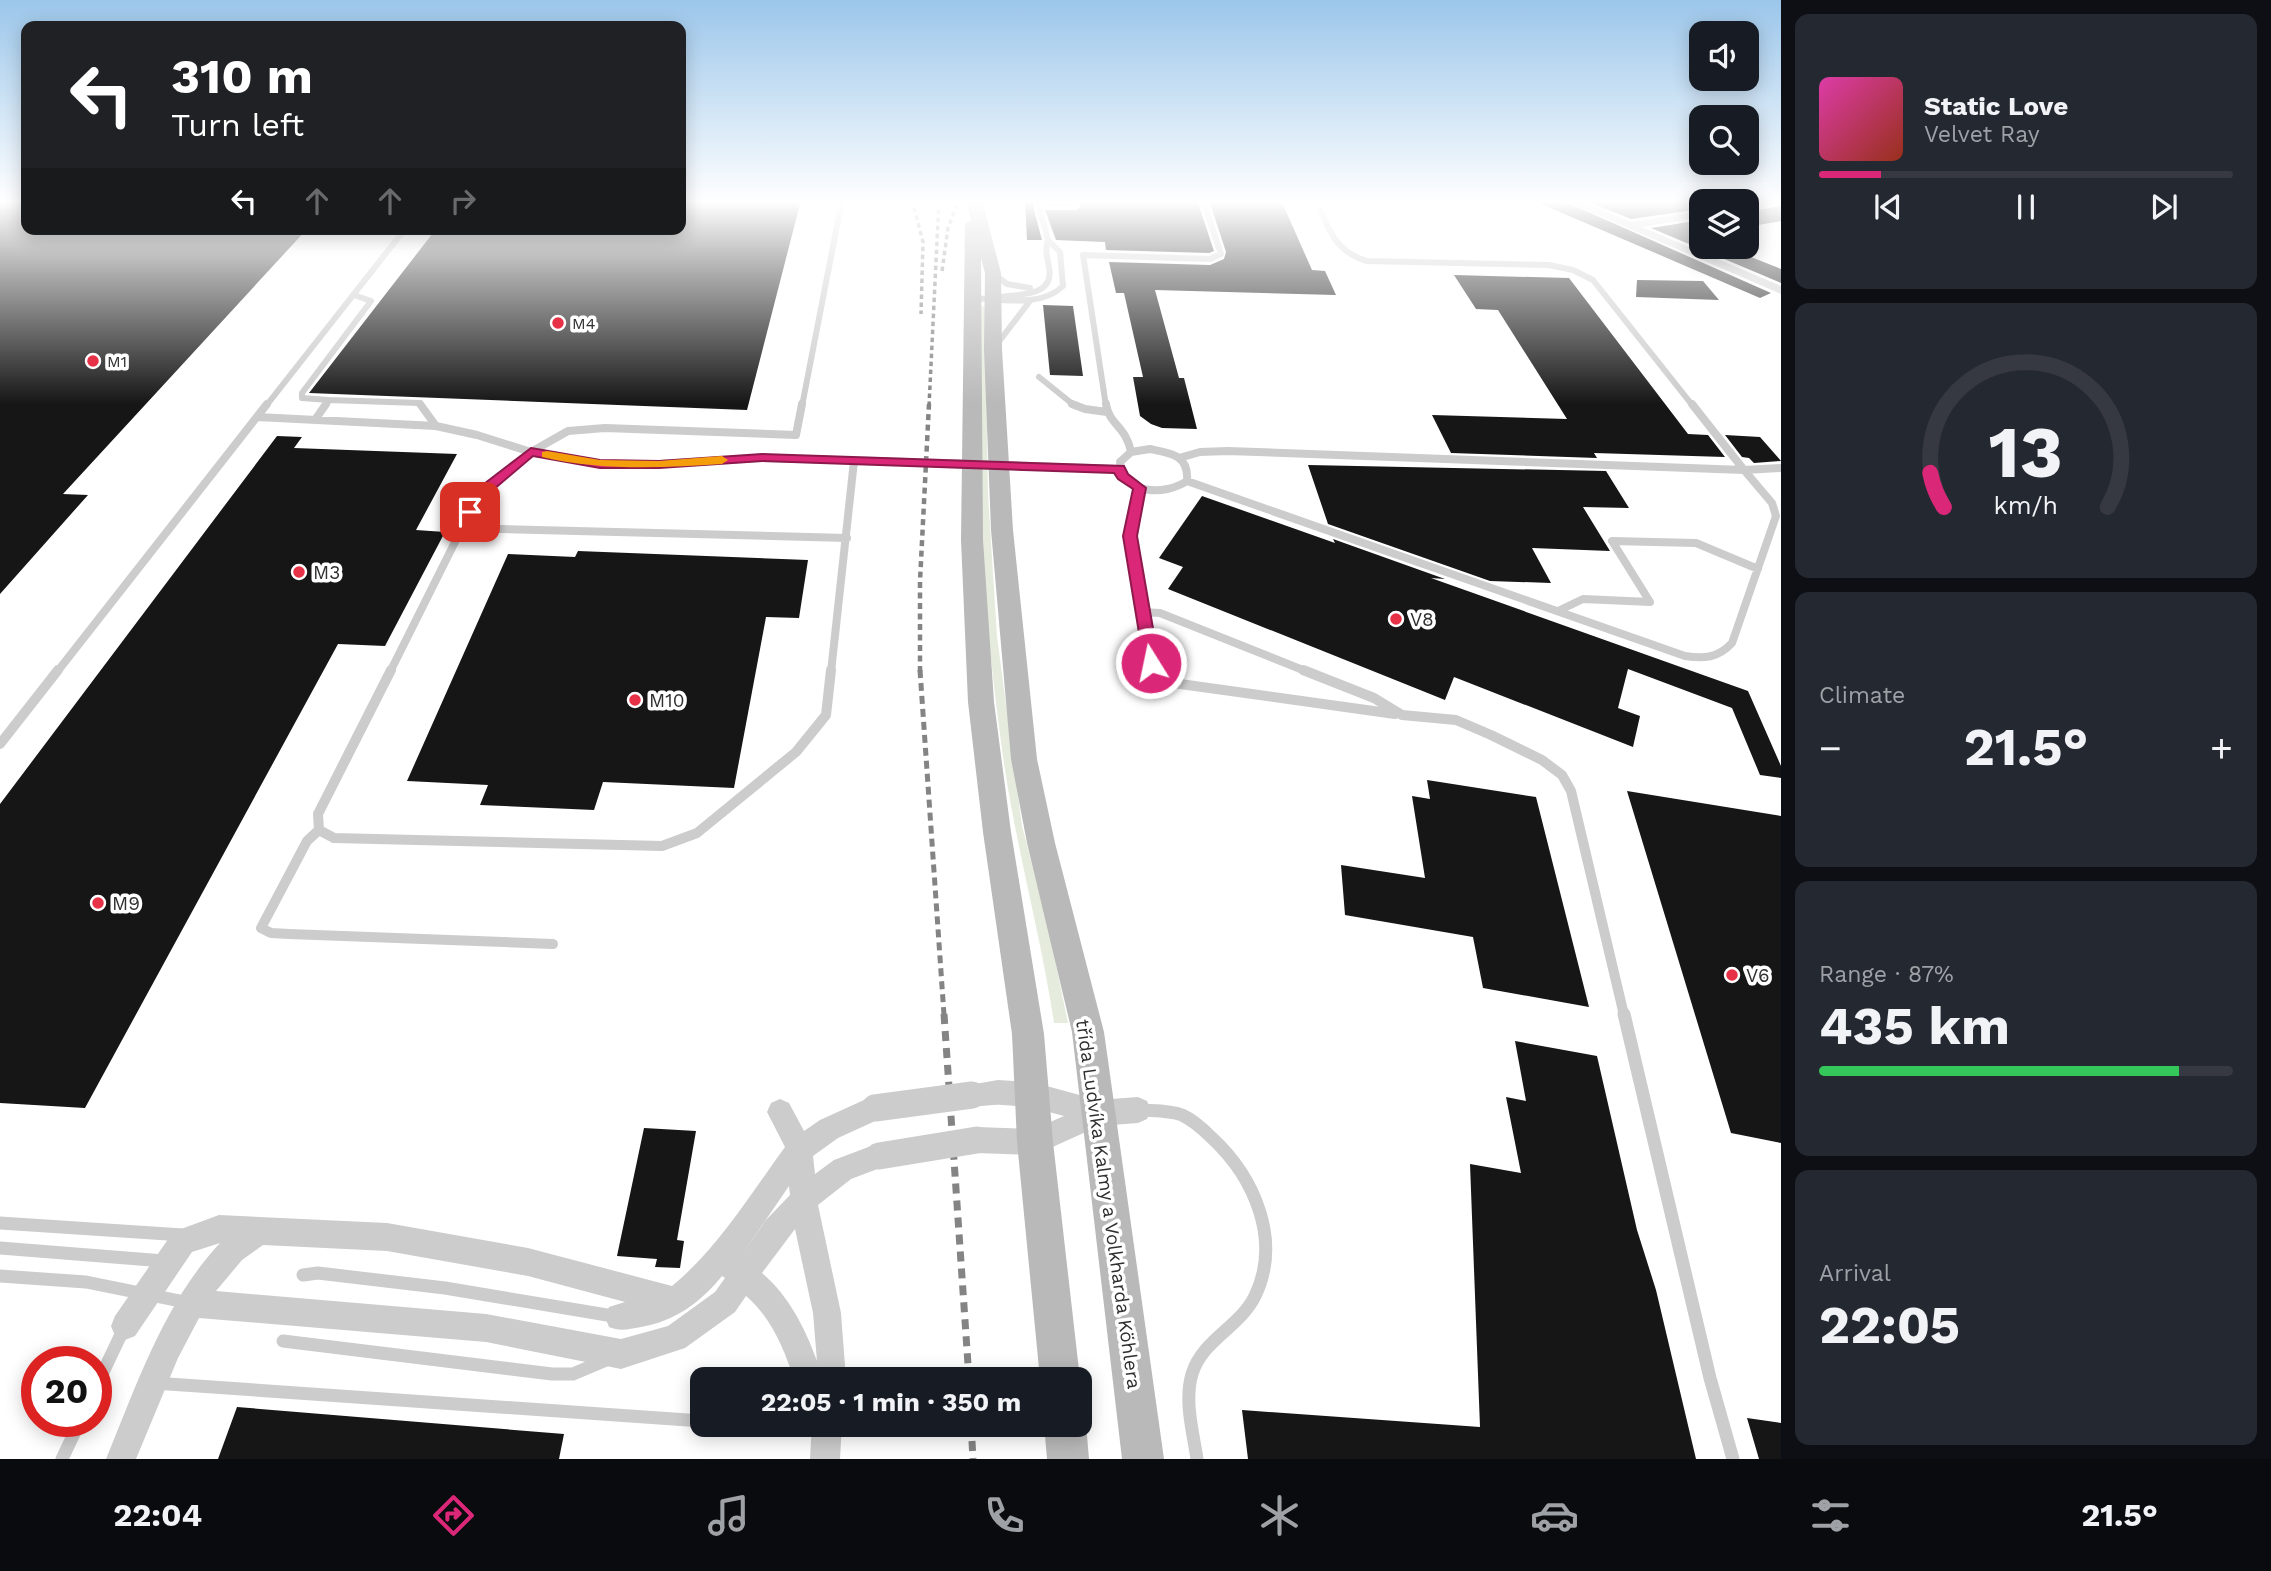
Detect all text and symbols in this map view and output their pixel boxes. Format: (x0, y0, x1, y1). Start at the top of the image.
map controls (1689, 21, 1759, 259)
button: sound (1689, 21, 1759, 91)
text: 310 m (171, 47, 313, 105)
icon: left (56, 49, 147, 140)
text: Static Love (1924, 91, 2068, 121)
button: search (1689, 105, 1759, 175)
text: Turn left (171, 106, 304, 144)
text: Velvet Ray (1924, 121, 2040, 148)
icon: left (225, 182, 263, 220)
icon: ahead (298, 182, 336, 220)
icon: ahead (371, 182, 409, 220)
icon: right (444, 182, 482, 220)
icon: previous (1869, 188, 1907, 226)
icon: pause (2007, 188, 2045, 226)
icon: next (2145, 188, 2183, 226)
button: layers (1689, 189, 1759, 259)
place label: M4 (572, 314, 596, 333)
marker: M4 (550, 315, 566, 331)
place label: M1 (107, 352, 127, 371)
marker: M1 (85, 353, 101, 369)
text: 13 (1989, 409, 2063, 495)
pin (440, 482, 500, 542)
text: km/h (1994, 490, 2058, 519)
icon: arrive (451, 493, 489, 531)
place label: M3 (313, 561, 340, 584)
marker: M3 (291, 564, 307, 580)
place label: V8 (1410, 608, 1434, 631)
marker: V8 (1388, 611, 1404, 627)
position arrow (1114, 626, 1188, 700)
text: Climate (1819, 682, 1905, 709)
place label: M10 (649, 689, 684, 712)
marker: M10 (627, 692, 643, 708)
text: 21.5° (1964, 717, 2088, 778)
text: − (1819, 726, 1842, 770)
text: + (2210, 726, 2233, 770)
place label: M9 (112, 892, 140, 915)
marker: M9 (90, 895, 106, 911)
text: Range · 87% (1819, 961, 1954, 988)
place label: V6 (1746, 964, 1770, 987)
marker: V6 (1724, 967, 1740, 983)
text: 435 km (1819, 996, 2010, 1057)
street label: třída Ludvíka Kalmy a Volkharda Köhlera (1071, 1018, 1146, 1391)
text: Arrival (1819, 1260, 1891, 1287)
text: 22:05 (1819, 1295, 1960, 1356)
speed limit sign: 20 (21, 1346, 112, 1437)
text: 22:05 · 1 min · 350 m (761, 1387, 1021, 1417)
icon: directions (429, 1491, 478, 1540)
icon: music (704, 1491, 753, 1540)
icon: phone (980, 1491, 1029, 1540)
icon: climate (1255, 1491, 1304, 1540)
icon: car (1530, 1491, 1579, 1540)
icon: filters (1806, 1491, 1855, 1540)
text: 22:04 (113, 1496, 202, 1534)
text: 21.5° (2081, 1496, 2158, 1534)

